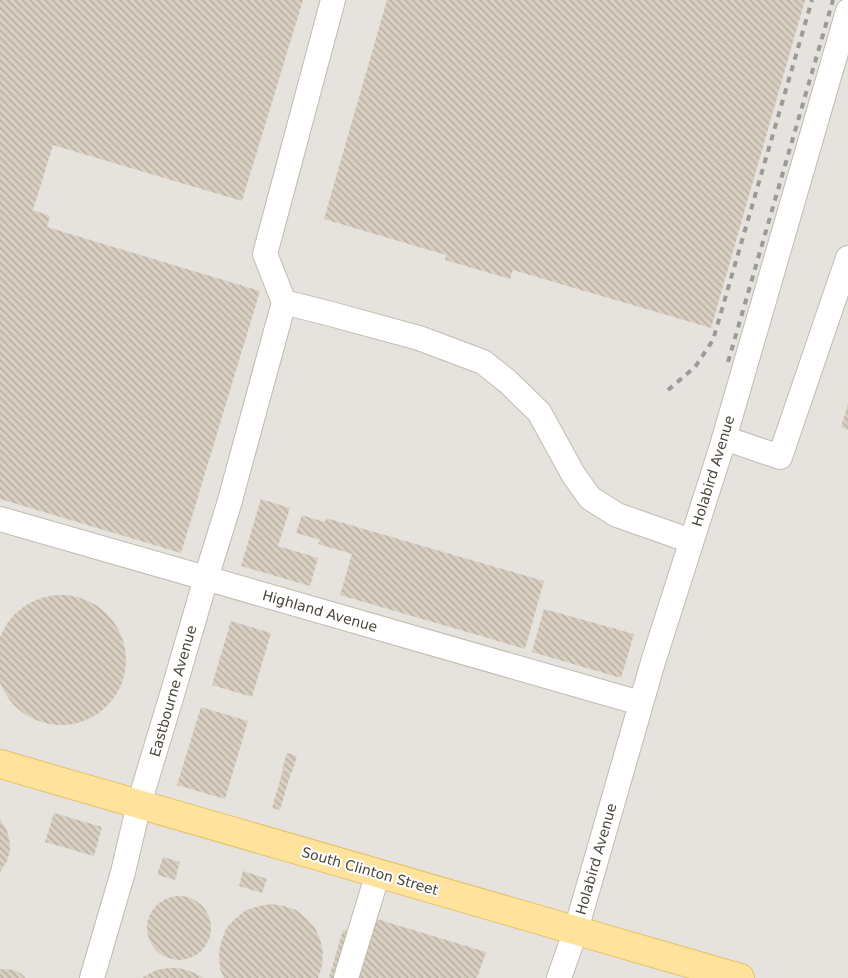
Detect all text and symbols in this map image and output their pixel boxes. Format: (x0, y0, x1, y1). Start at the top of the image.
street label: Holabird Avenue (689, 414, 737, 528)
street label: Highland Avenue (261, 587, 379, 635)
street label: Eastbourne Avenue (147, 623, 199, 759)
street label: Holabird Avenue (572, 801, 620, 917)
street label: South Clinton Street (300, 844, 441, 898)

